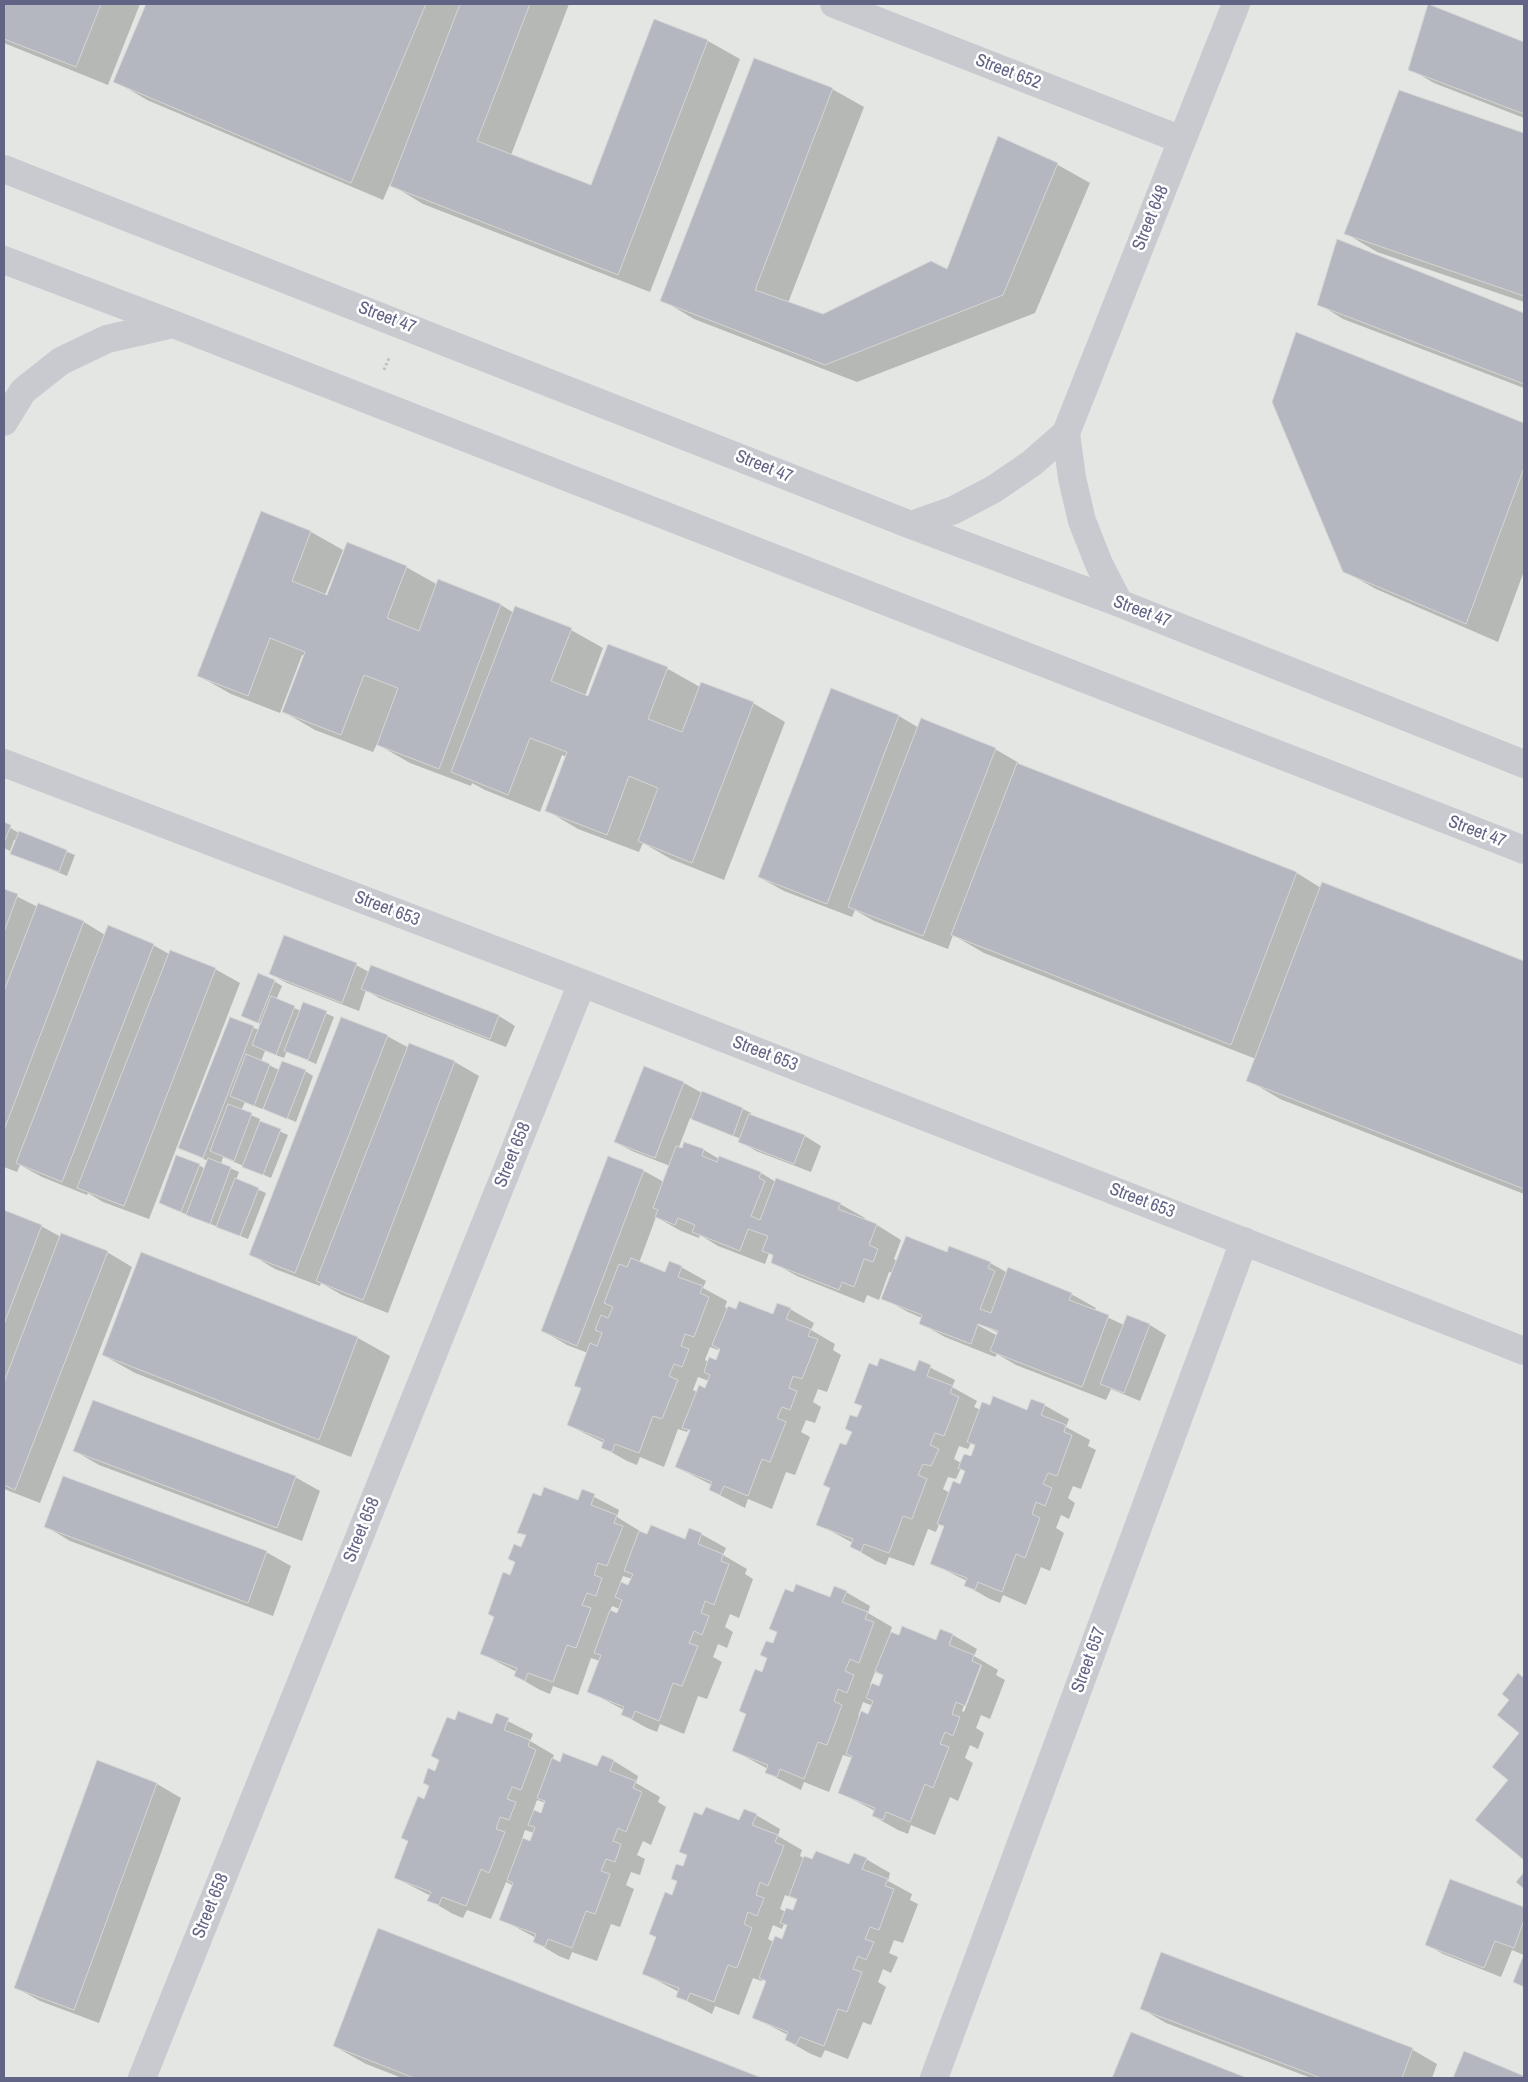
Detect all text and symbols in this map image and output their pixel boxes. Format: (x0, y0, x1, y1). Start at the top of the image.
street label: Street 652 (972, 50, 1044, 94)
street label: Street 648 (1128, 182, 1174, 254)
street label: Street 47 (355, 297, 419, 339)
street label: Street 47 (732, 446, 796, 488)
street label: Street 47 (1110, 591, 1174, 633)
street label: Street 47 (1445, 811, 1509, 853)
street label: Street 653 (351, 887, 423, 931)
street label: Street 653 (729, 1032, 801, 1076)
street label: Street 658 (490, 1119, 536, 1191)
street label: Street 653 (1106, 1179, 1178, 1223)
street label: Street 658 (339, 1494, 385, 1566)
street label: Street 657 (1067, 1624, 1111, 1696)
street label: Street 658 (188, 1870, 234, 1942)

